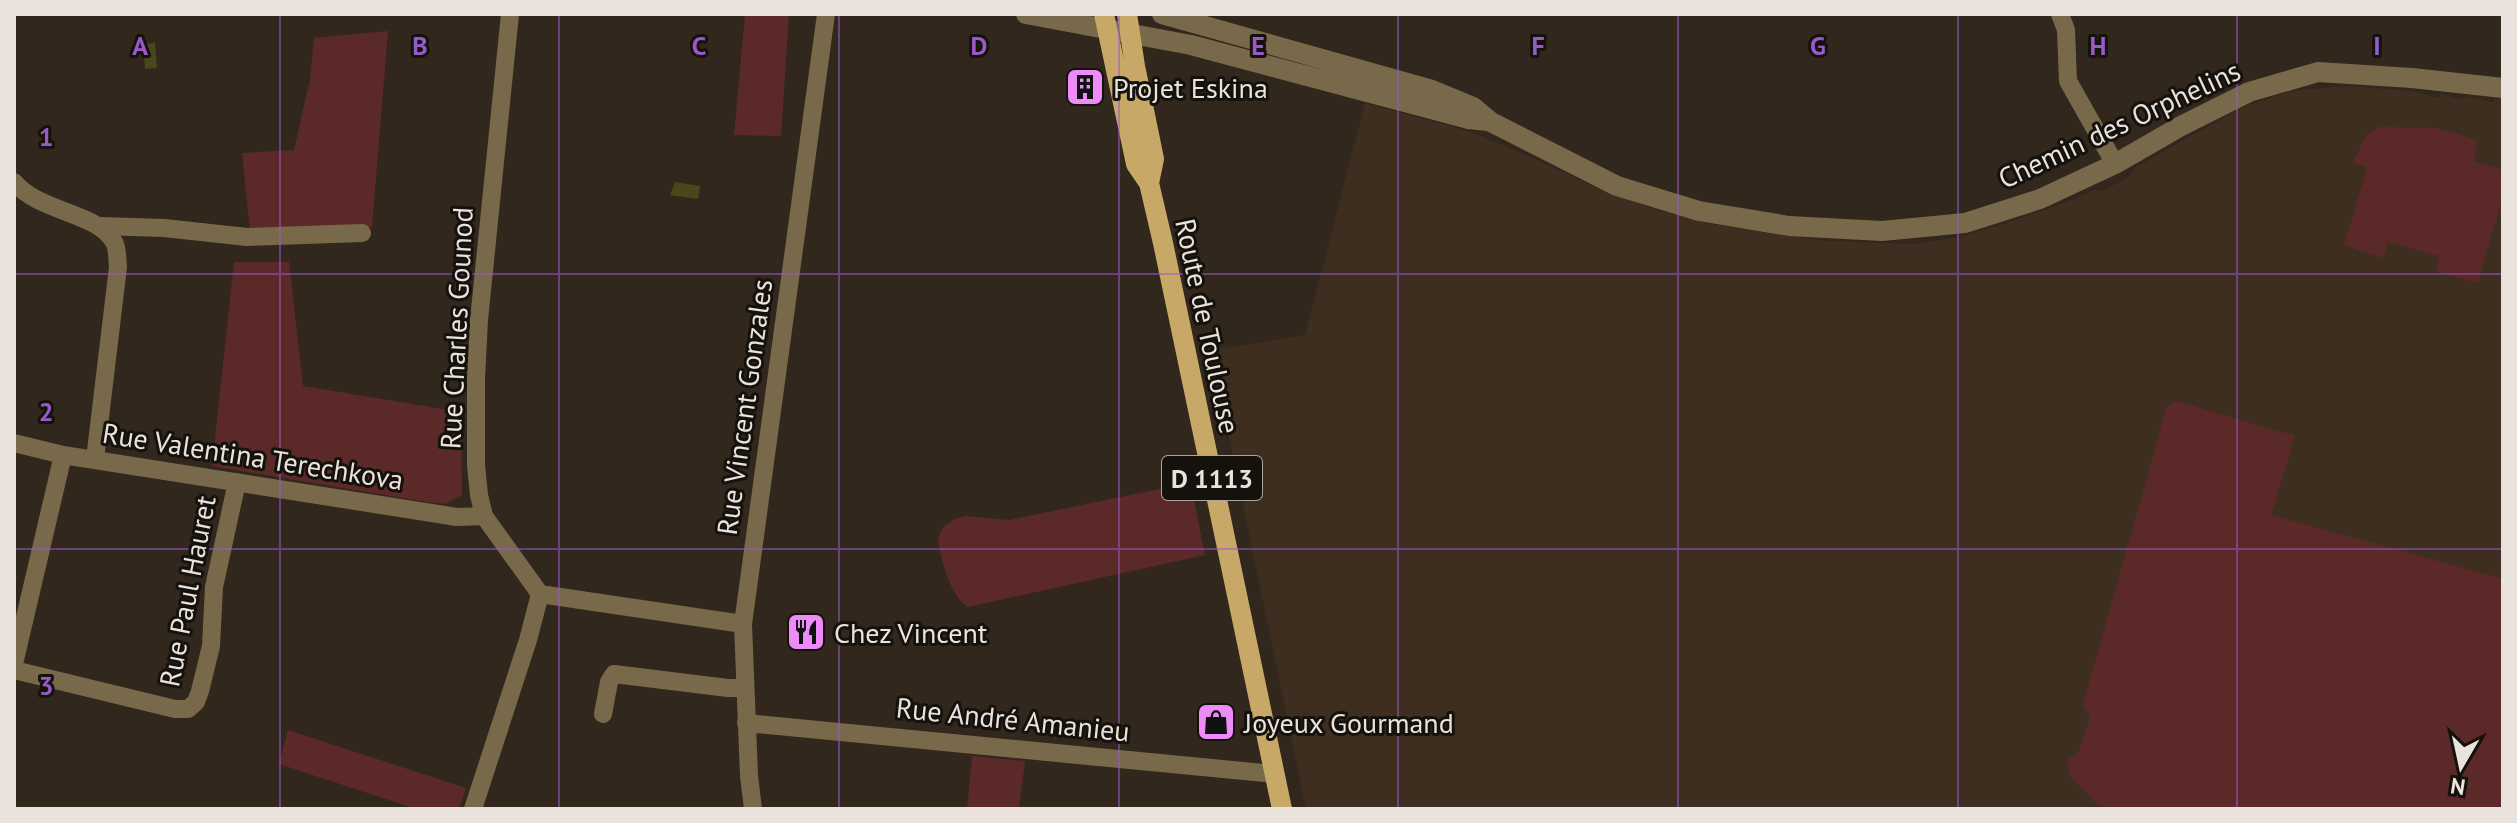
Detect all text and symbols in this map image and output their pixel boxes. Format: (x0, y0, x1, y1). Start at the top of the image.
text: A (132, 29, 148, 62)
text: B (412, 29, 428, 62)
text: C (692, 29, 706, 62)
text: D (971, 29, 987, 62)
text: E (1251, 29, 1265, 62)
text: F (1531, 29, 1545, 62)
text: G (1810, 29, 1826, 62)
text: H (2090, 29, 2106, 62)
text: I (2373, 29, 2381, 62)
street label: Chemin des Orphelins (1992, 52, 2246, 196)
building icon: Projet Eskina (1064, 66, 1106, 108)
place label: Projet Eskina (1113, 69, 1268, 106)
text: 1 (39, 120, 53, 153)
street label: Rue Charles Gounod (431, 206, 481, 450)
street label: Route de Toulouse (1167, 215, 1249, 437)
street label: Rue Vincent Gonzales (708, 277, 780, 537)
text: 2 (39, 395, 53, 428)
street label: Rue Valentina Terechkova (100, 414, 406, 498)
road number: D 1113 (1162, 456, 1262, 500)
street label: Rue Paul Hauret (150, 492, 224, 690)
restaurant icon: Chez Vincent (785, 611, 827, 653)
place label: Chez Vincent (834, 614, 988, 651)
text: 3 (39, 669, 53, 702)
street label: Rue André Amanieu (894, 688, 1132, 750)
shop icon: Joyeux Gourmand (1195, 701, 1237, 743)
place label: Joyeux Gourmand (1243, 704, 1454, 741)
north arrow (2421, 727, 2501, 807)
text: N (2449, 772, 2467, 802)

